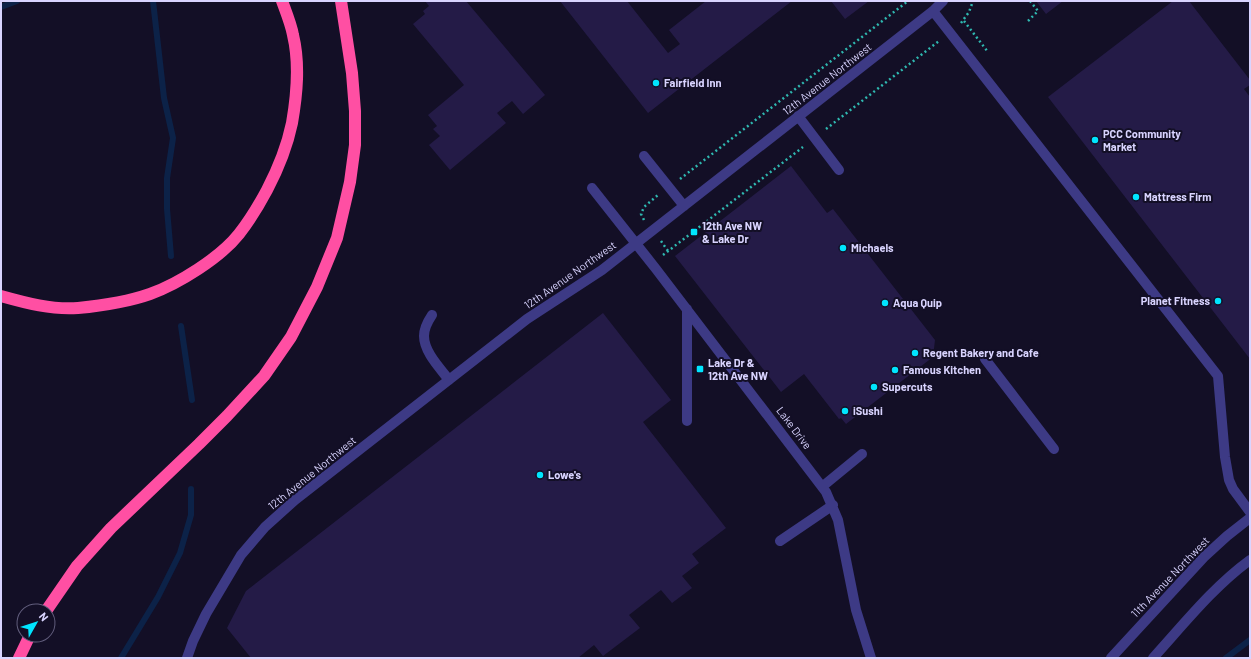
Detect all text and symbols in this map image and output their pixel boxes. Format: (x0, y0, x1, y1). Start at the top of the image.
street label: 12th Avenue Northwest (780, 40, 874, 117)
place label: Fairfield Inn (664, 76, 722, 89)
marker: Fairfield Inn (651, 78, 661, 88)
place label: PCC Community Market (1103, 127, 1181, 153)
marker: PCC Community Market (1090, 135, 1100, 145)
place label: Mattress Firm (1144, 190, 1211, 203)
marker: Mattress Firm (1131, 192, 1141, 202)
place label: 12th Ave NW & Lake Dr (702, 219, 762, 245)
marker: 12th Ave NW & Lake Dr (689, 227, 699, 237)
street label: 12th Avenue Northwest (521, 238, 618, 311)
place label: Michaels (851, 241, 894, 254)
marker: Michaels (838, 243, 848, 253)
place label: Planet Fitness (1141, 294, 1210, 307)
place label: Aqua Quip (893, 296, 942, 309)
marker: Planet Fitness (1213, 296, 1223, 306)
marker: Aqua Quip (880, 298, 890, 308)
place label: Regent Bakery and Cafe (923, 346, 1039, 359)
marker: Regent Bakery and Cafe (910, 348, 920, 358)
place label: Lake Dr & 12th Ave NW (708, 356, 768, 382)
place label: Famous Kitchen (903, 363, 981, 376)
marker: Lake Dr & 12th Ave NW (695, 364, 705, 374)
marker: Famous Kitchen (890, 365, 900, 375)
place label: Supercuts (882, 380, 933, 393)
marker: Supercuts (869, 382, 879, 392)
street label: Lake Drive (774, 404, 815, 452)
place label: iSushi (853, 404, 883, 417)
marker: iSushi (840, 406, 850, 416)
street label: 12th Avenue Northwest (265, 433, 358, 512)
place label: Lowe's (548, 468, 581, 481)
marker: Lowe's (535, 470, 545, 480)
street label: 11th Avenue Northwest (1128, 534, 1212, 620)
north arrow (16, 603, 56, 643)
text: N (37, 609, 52, 623)

